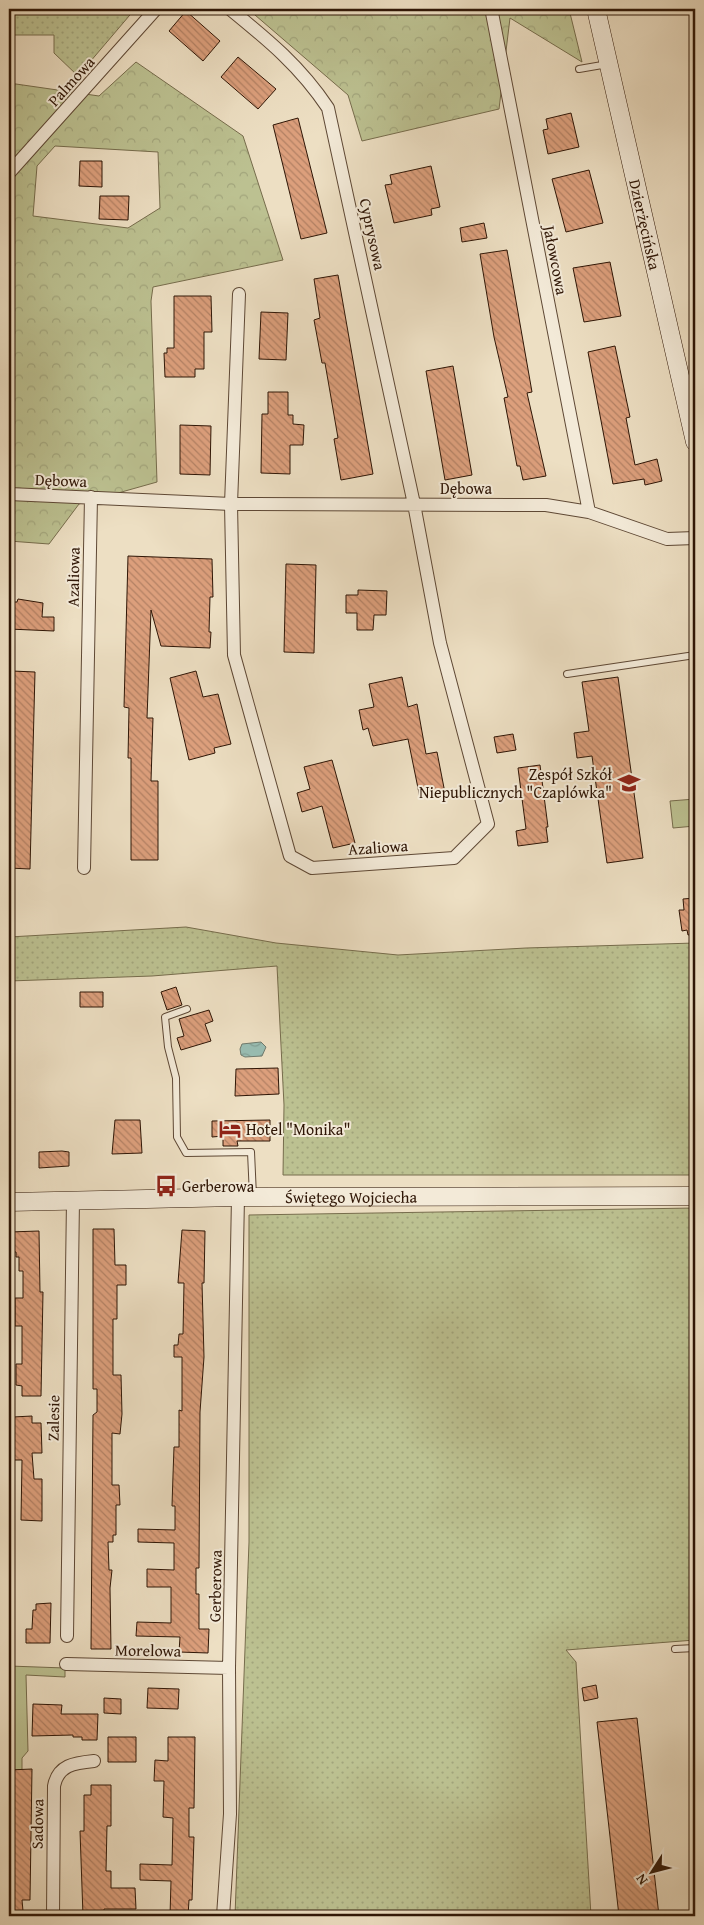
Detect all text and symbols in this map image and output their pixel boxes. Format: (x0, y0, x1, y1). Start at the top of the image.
street label: Palmowa (42, 50, 100, 111)
street label: Dzierżęcińska (623, 177, 667, 273)
street label: Cyprysowa (354, 196, 392, 273)
street label: Jałowcowa (537, 221, 575, 297)
street label: Dębowa (35, 467, 88, 493)
street label: Dębowa (440, 476, 492, 500)
street label: Azaliowa (60, 546, 86, 607)
place label: Zespół Szkół Niepublicznych "Czaplówka" (419, 762, 612, 804)
school or university icon: Zespół Szkół Niepublicznych "Czaplówka" (616, 770, 642, 796)
street label: Azaliowa (347, 833, 409, 861)
hotel icon: Hotel "Monika" (217, 1116, 243, 1142)
place label: Hotel "Monika" (246, 1117, 350, 1141)
bus stop icon: Gerberowa (153, 1173, 179, 1199)
place label: Gerberowa (182, 1174, 255, 1198)
street label: Świętego Wojciecha (285, 1185, 417, 1209)
street label: Zalesie (41, 1395, 65, 1441)
street label: Gerberowa (202, 1549, 228, 1622)
street label: Morelowa (115, 1637, 182, 1663)
street label: Sadowa (25, 1798, 49, 1849)
north arrow (626, 1848, 676, 1898)
text: N (630, 1869, 652, 1889)

